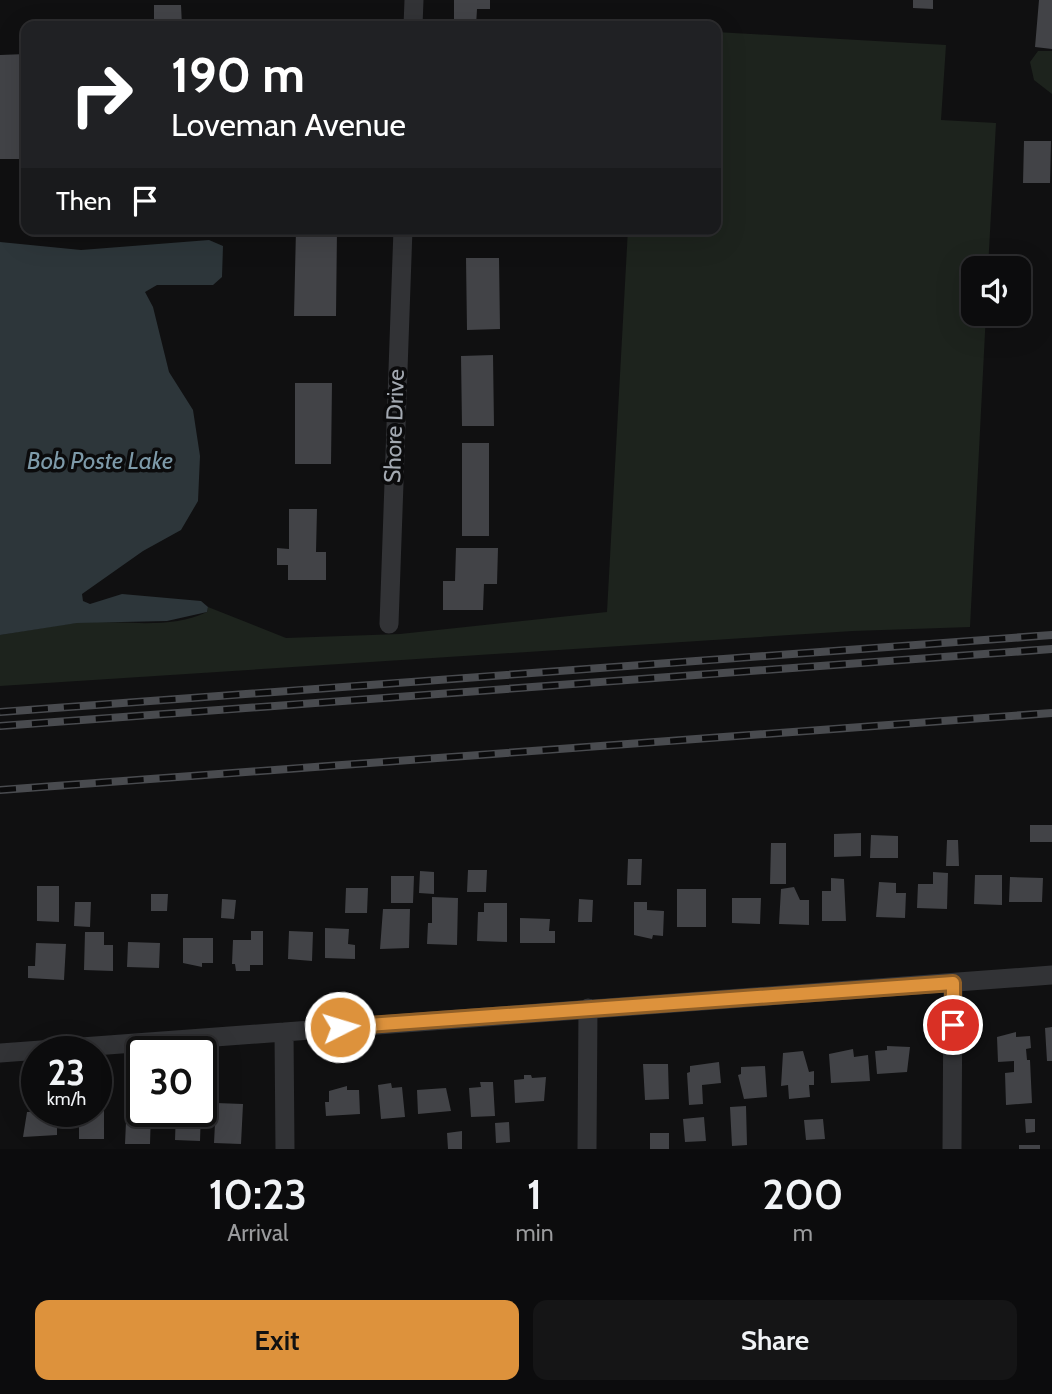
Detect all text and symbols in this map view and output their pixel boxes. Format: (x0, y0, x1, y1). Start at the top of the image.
text: 190 m (171, 45, 305, 104)
icon: right (56, 49, 147, 140)
text: Loveman Avenue (171, 105, 406, 144)
icon: arrive (126, 182, 164, 220)
text: Then (56, 185, 112, 217)
map controls (961, 256, 1031, 326)
button: sound (961, 256, 1031, 326)
street label: Shore Drive (378, 368, 410, 483)
water label: Bob Poste Lake (27, 446, 173, 475)
position arrow (303, 990, 377, 1064)
pin (923, 995, 983, 1055)
icon: arrive (934, 1006, 972, 1044)
speed limit sign: 30 (126, 1036, 217, 1127)
text: 23 (48, 1051, 85, 1094)
text: km/h (47, 1088, 86, 1110)
text: 10:23 (209, 1168, 307, 1220)
text: 1 (527, 1168, 542, 1220)
text: 200 (762, 1168, 843, 1220)
text: Arrival (227, 1219, 288, 1247)
text: min (516, 1219, 554, 1247)
text: m (793, 1219, 813, 1247)
button: Exit (35, 1300, 519, 1380)
button: Share (533, 1300, 1017, 1380)

